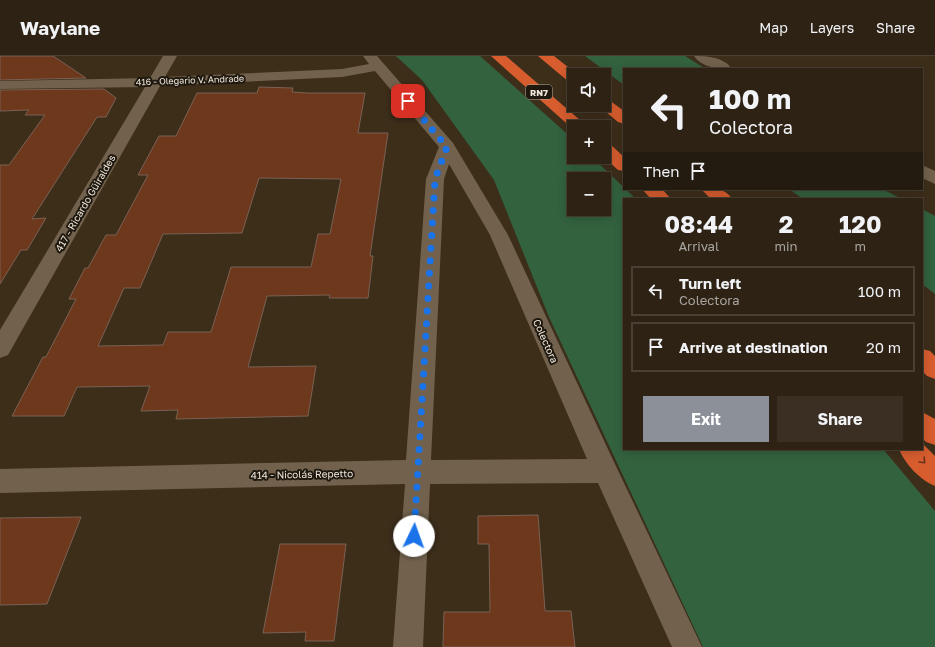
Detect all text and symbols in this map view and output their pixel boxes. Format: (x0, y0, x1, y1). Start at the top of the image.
text: Waylane (20, 16, 100, 39)
text: Map (759, 19, 788, 36)
text: Layers (810, 19, 854, 36)
text: Share (876, 19, 915, 36)
map controls (567, 68, 611, 216)
button: sound (567, 68, 611, 112)
street label: 416 - Olegario V. Andrade (136, 73, 244, 87)
text: 100 m (709, 82, 791, 115)
pin (391, 84, 425, 118)
icon: left (643, 84, 695, 136)
road number: RN7 (526, 85, 552, 99)
icon: arrive (397, 90, 419, 112)
text: Colectora (709, 116, 793, 138)
button: + (567, 120, 611, 164)
street label: 417 - Ricardo Güiraldes (52, 153, 118, 253)
icon: arrive (687, 160, 709, 182)
text: Then (643, 162, 679, 180)
button: − (567, 172, 611, 216)
text: 08:44 (664, 209, 733, 238)
text: 2 (779, 209, 793, 238)
text: 120 (839, 209, 882, 238)
text: Arrival (678, 238, 719, 254)
text: min (775, 238, 798, 254)
text: m (854, 238, 866, 254)
text: Turn left (679, 274, 741, 292)
icon: left (645, 280, 667, 302)
text: 100 m (858, 282, 901, 300)
text: Colectora (679, 292, 740, 308)
street label: Colectora (531, 317, 561, 365)
icon: arrive (645, 336, 667, 358)
text: Arrive at destination (679, 338, 828, 356)
text: 20 m (866, 338, 901, 356)
button: Exit (643, 396, 769, 442)
button: Share (777, 396, 903, 442)
one-way arrow (918, 456, 926, 464)
street label: 414 - Nicolás Repetto (251, 467, 353, 481)
position arrow (393, 515, 435, 557)

